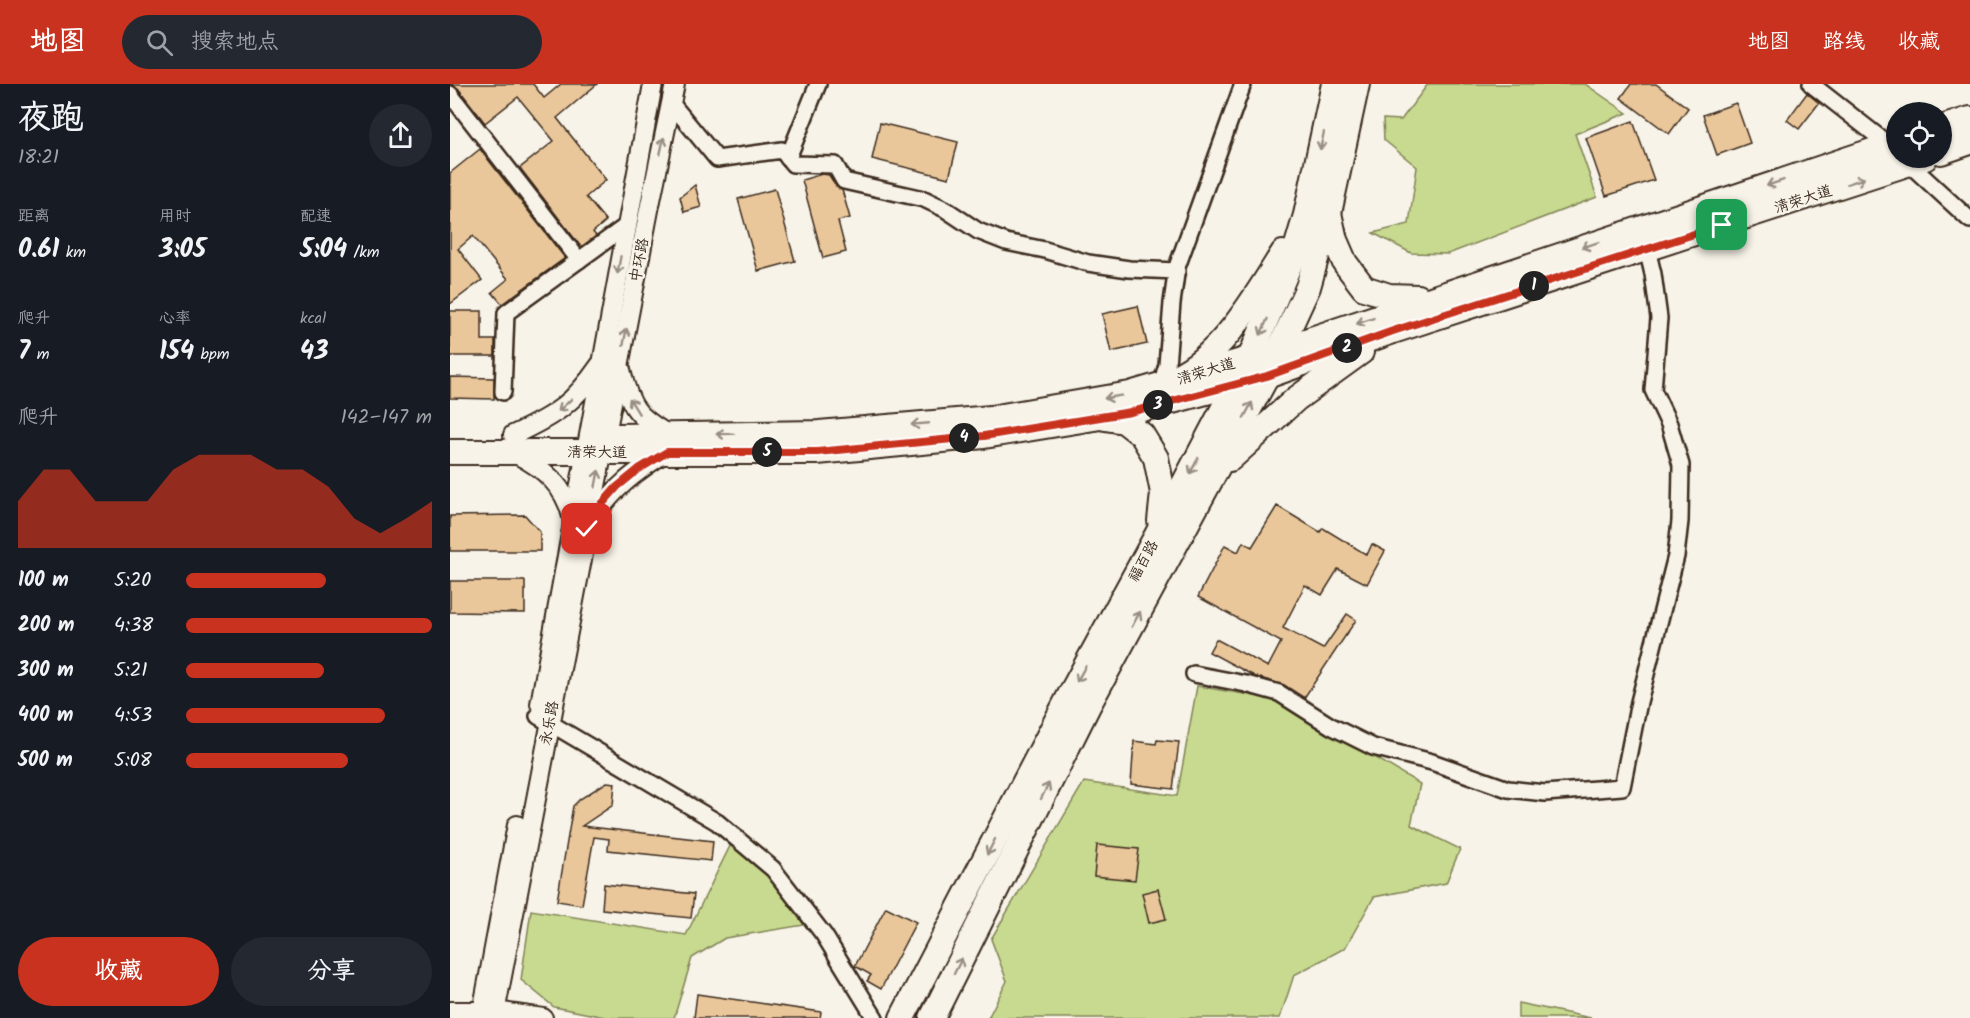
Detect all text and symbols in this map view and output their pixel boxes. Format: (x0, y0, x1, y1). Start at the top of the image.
search box (122, 15, 542, 69)
text: 地图 (30, 20, 86, 65)
text: 搜索地点 (191, 25, 279, 60)
icon: search (143, 26, 176, 59)
text: 地图 (1748, 26, 1790, 59)
text: 路线 (1823, 26, 1865, 59)
text: 收藏 (1898, 26, 1940, 59)
text: 夜跑 (18, 93, 84, 146)
map controls (1886, 102, 1952, 168)
button: locate (1886, 102, 1952, 168)
button: share (369, 104, 432, 167)
one-way arrow (1316, 131, 1327, 150)
one-way arrow (657, 137, 668, 156)
text: 18:21 (18, 142, 59, 174)
one-way arrow (1846, 175, 1865, 186)
one-way arrow (1766, 179, 1785, 190)
street label: 清荣大道 (1771, 179, 1836, 221)
pin (1696, 199, 1747, 250)
text: 距离 (18, 204, 50, 229)
text: 用时 (159, 204, 191, 229)
text: 配速 (300, 204, 332, 229)
icon: arrive (1705, 208, 1738, 241)
text: 0.61 (18, 229, 59, 271)
text: 3:05 (159, 229, 206, 271)
text: 5:04 (300, 229, 347, 271)
street label: 中环路 (624, 236, 656, 285)
text: km (59, 240, 86, 265)
text: /km (347, 240, 379, 265)
one-way arrow (1581, 241, 1600, 252)
one-way arrow (614, 255, 625, 275)
pin: 1 (1519, 271, 1549, 301)
text: 1 (1532, 273, 1536, 298)
text: 爬升 (18, 306, 50, 331)
text: 心率 (159, 306, 191, 331)
text: kcal (300, 306, 326, 331)
one-way arrow (1356, 316, 1375, 327)
one-way arrow (1257, 317, 1269, 335)
one-way arrow (620, 328, 631, 348)
text: 7 (18, 331, 30, 373)
text: 154 (159, 331, 194, 373)
text: 43 (300, 331, 328, 373)
pin: 2 (1332, 333, 1362, 363)
text: 2 (1342, 335, 1352, 360)
text: m (30, 342, 49, 367)
text: bpm (194, 342, 229, 367)
street label: 清荣大道 (1174, 352, 1238, 392)
pin: 3 (1143, 390, 1173, 420)
one-way arrow (1103, 391, 1123, 402)
text: 3 (1154, 392, 1162, 417)
one-way arrow (558, 398, 573, 412)
one-way arrow (628, 398, 640, 415)
text: 爬升 (18, 402, 58, 434)
text: 142–147 m (340, 402, 432, 434)
one-way arrow (1242, 402, 1254, 419)
one-way arrow (910, 419, 930, 430)
pin: 4 (949, 423, 979, 453)
text: 4 (960, 425, 968, 450)
one-way arrow (716, 428, 736, 440)
pin: 5 (752, 437, 782, 467)
text: 5 (763, 439, 771, 464)
street label: 清荣大道 (567, 441, 627, 465)
one-way arrow (1188, 457, 1200, 474)
one-way arrow (592, 470, 603, 489)
pin (561, 503, 612, 554)
icon: check (570, 512, 603, 545)
street label: 福百路 (1122, 536, 1165, 587)
text: 100 m (18, 565, 69, 597)
text: 5:20 (114, 565, 151, 597)
text: 200 m (18, 610, 74, 642)
text: 4:38 (114, 610, 153, 642)
one-way arrow (1131, 610, 1142, 628)
text: 300 m (18, 655, 74, 687)
text: 5:21 (114, 655, 148, 687)
one-way arrow (1075, 665, 1087, 682)
street label: 永乐路 (534, 699, 566, 748)
text: 400 m (18, 700, 74, 732)
text: 4:53 (114, 700, 152, 732)
text: 500 m (18, 745, 73, 777)
text: 5:08 (114, 745, 152, 777)
one-way arrow (1040, 783, 1052, 801)
one-way arrow (985, 838, 997, 855)
button: 收藏 (18, 937, 219, 1006)
button: 分享 (231, 937, 432, 1006)
one-way arrow (953, 957, 964, 975)

